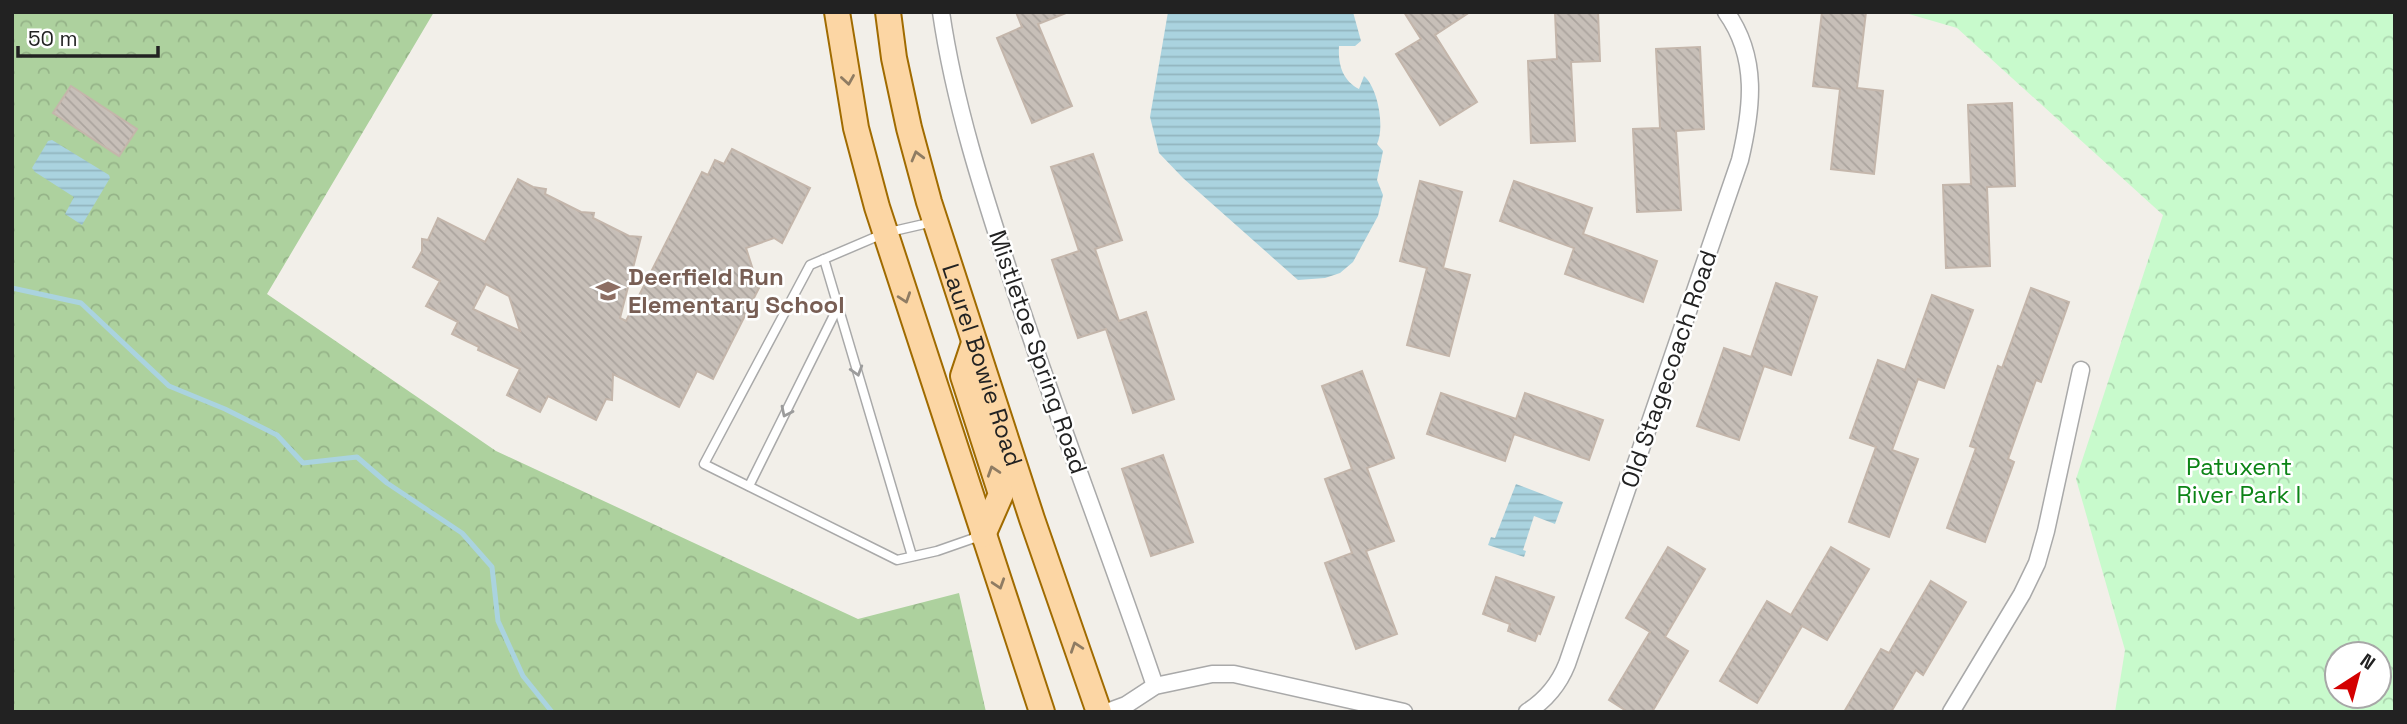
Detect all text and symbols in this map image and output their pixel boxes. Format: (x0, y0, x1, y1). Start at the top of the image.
scale bar (18, 14, 158, 58)
text: 50 m (28, 25, 78, 52)
one-way arrow (840, 74, 855, 85)
one-way arrow (911, 150, 925, 162)
street label: Mistletoe Spring Road (982, 226, 1095, 478)
street label: Old Stagecoach Road (1613, 246, 1724, 492)
street label: Laurel Bowie Road (935, 260, 1030, 470)
place label: Deerfield Run Elementary School (628, 261, 845, 320)
school or university icon: Deerfield Run Elementary School (594, 277, 622, 305)
one-way arrow (897, 291, 911, 303)
one-way arrow (849, 365, 864, 377)
one-way arrow (780, 405, 794, 417)
park label: Patuxent River Park I (2177, 451, 2301, 510)
one-way arrow (987, 466, 1002, 478)
one-way arrow (991, 577, 1006, 589)
north arrow (2323, 640, 2393, 710)
one-way arrow (1070, 642, 1084, 654)
text: N (2355, 648, 2380, 676)

